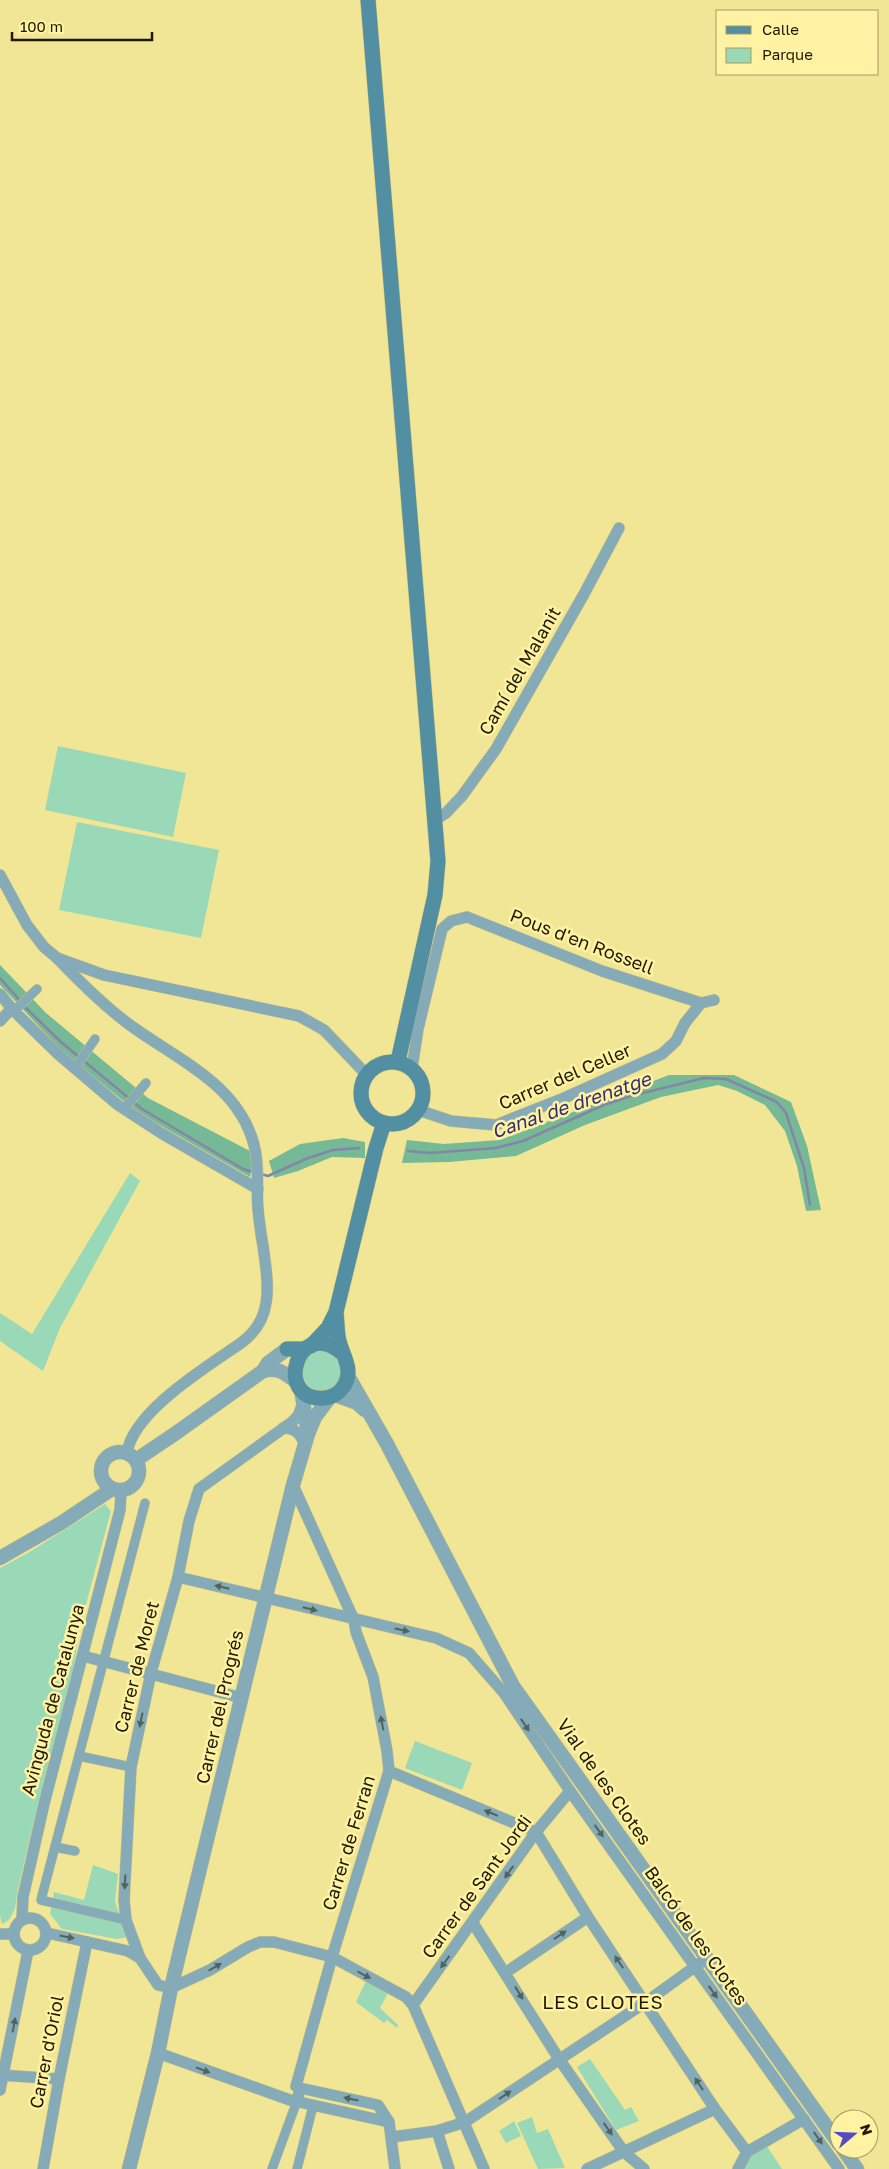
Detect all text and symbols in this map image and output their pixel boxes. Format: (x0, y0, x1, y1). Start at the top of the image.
scale bar (12, 10, 152, 42)
legend (716, 10, 879, 75)
text: 100 m (20, 17, 63, 35)
text: Calle (762, 20, 799, 38)
text: Parque (762, 45, 813, 63)
street label: Camí del Malanit (474, 603, 565, 738)
street label: Pous d'en Rossell (507, 904, 658, 979)
street label: Carrer del Celler (495, 1038, 634, 1114)
water label: Canal de drenatge (488, 1066, 655, 1143)
one-way arrow (214, 1583, 229, 1591)
street label: Carrer de Moret (109, 1599, 163, 1735)
street label: Avinguda de Catalunya (16, 1602, 88, 1798)
one-way arrow (302, 1605, 317, 1613)
one-way arrow (394, 1626, 410, 1634)
street label: Carrer del Progrés (191, 1628, 247, 1786)
one-way arrow (137, 1713, 145, 1728)
street label: Vial de les Clotes (553, 1714, 657, 1849)
one-way arrow (377, 1715, 385, 1731)
one-way arrow (520, 1718, 530, 1731)
street label: Carrer de Ferran (317, 1772, 379, 1913)
one-way arrow (484, 1809, 498, 1817)
street label: Carrer de Sant Jordi (417, 1810, 536, 1962)
one-way arrow (594, 1824, 604, 1837)
street label: Balcó de les Clotes (641, 1862, 753, 2009)
one-way arrow (504, 1865, 514, 1879)
one-way arrow (120, 1874, 128, 1890)
one-way arrow (554, 1931, 567, 1940)
one-way arrow (59, 1934, 75, 1942)
one-way arrow (439, 1955, 450, 1968)
one-way arrow (614, 1955, 624, 1968)
one-way arrow (207, 1963, 222, 1971)
one-way arrow (358, 1970, 371, 1979)
one-way arrow (708, 1985, 718, 1998)
one-way arrow (514, 1987, 523, 2000)
district label: LES CLOTES (542, 1990, 664, 2013)
street label: Carrer d'Oriol (24, 1993, 68, 2110)
one-way arrow (10, 2017, 18, 2033)
one-way arrow (196, 2066, 211, 2074)
one-way arrow (694, 2077, 704, 2090)
one-way arrow (498, 2090, 512, 2100)
one-way arrow (343, 2095, 358, 2103)
north arrow (829, 2109, 879, 2159)
one-way arrow (603, 2122, 613, 2136)
text: N (857, 2122, 877, 2137)
one-way arrow (812, 2131, 823, 2144)

